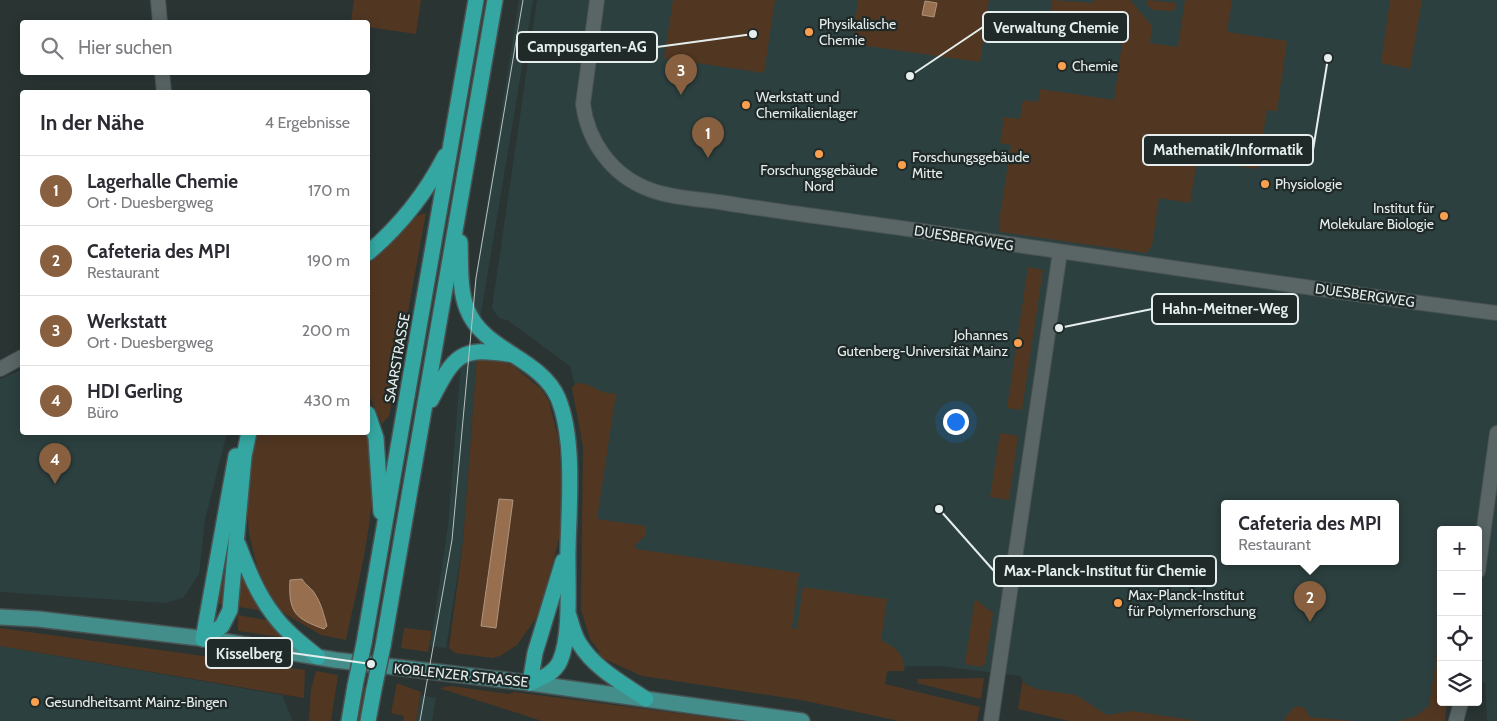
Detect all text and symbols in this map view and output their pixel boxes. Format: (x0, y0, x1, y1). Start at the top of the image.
callout: Verwaltung Chemie (983, 12, 1128, 42)
place label: Physikalische Chemie (819, 15, 896, 49)
text: Verwaltung Chemie (993, 19, 1119, 37)
search box (20, 20, 370, 75)
marker: Physikalische Chemie (803, 26, 815, 38)
callout: Campusgarten-AG (517, 32, 657, 62)
icon: search (38, 34, 66, 62)
text: Hier suchen (78, 36, 172, 59)
text: Campusgarten-AG (527, 38, 647, 56)
pin: 3 (665, 54, 697, 95)
place label: Chemie (1072, 57, 1118, 75)
marker: Chemie (1056, 60, 1068, 72)
place label: Werkstatt und Chemikalienlager (756, 88, 858, 122)
marker: Werkstatt und Chemikalienlager (740, 99, 752, 111)
text: In der Nähe (40, 110, 144, 135)
text: 4 Ergebnisse (265, 113, 350, 132)
pin: 1 (692, 117, 724, 158)
callout: Mathematik/Informatik (1143, 135, 1313, 165)
text: Mathematik/Informatik (1153, 141, 1304, 159)
marker: Forschungsgebäude Nord (813, 148, 825, 160)
place label: Forschungsgebäude Mitte (912, 148, 1029, 182)
marker: Forschungsgebäude Mitte (896, 159, 908, 171)
place label: Forschungsgebäude Nord (760, 161, 878, 195)
text: Lagerhalle Chemie (87, 170, 238, 193)
place label: Physiologie (1275, 175, 1342, 193)
marker: Physiologie (1259, 178, 1271, 190)
text: 1 (53, 181, 59, 200)
text: 170 m (308, 181, 350, 200)
text: Ort · Duesbergweg (87, 193, 213, 212)
place label: Institut für Molekulare Biologie (1319, 199, 1435, 233)
marker: Institut für Molekulare Biologie (1438, 210, 1450, 222)
street label: DUESBERGWEG (913, 221, 1015, 255)
text: Cafeteria des MPI (87, 240, 230, 263)
text: 2 (52, 251, 60, 270)
text: 190 m (307, 251, 350, 270)
text: Restaurant (87, 263, 159, 282)
street label: DUESBERGWEG (1314, 279, 1416, 311)
callout: Hahn-Meitner-Weg (1152, 294, 1298, 324)
text: Hahn-Meitner-Weg (1162, 300, 1289, 318)
text: Werkstatt (87, 310, 167, 333)
street label: SAARSTRASSE (380, 312, 414, 404)
text: 3 (52, 321, 60, 340)
text: 200 m (302, 321, 350, 340)
place label: Johannes Gutenberg-Universität Mainz (837, 326, 1008, 360)
text: Ort · Duesbergweg (87, 333, 213, 352)
marker: Johannes Gutenberg-Universität Mainz (1012, 337, 1024, 349)
text: HDI Gerling (87, 380, 182, 403)
text: 4 (51, 391, 61, 410)
text: 430 m (303, 391, 350, 410)
text: Büro (87, 403, 119, 422)
your location (943, 409, 969, 435)
pin: 4 (39, 443, 71, 484)
popup (1221, 500, 1399, 565)
text: Cafeteria des MPI (1238, 512, 1382, 535)
map controls (1437, 526, 1482, 706)
button: + (1437, 526, 1482, 571)
text: Restaurant (1238, 535, 1311, 554)
callout: Max-Planck-Institut für Chemie (994, 556, 1216, 586)
text: Max-Planck-Institut für Chemie (1004, 562, 1207, 580)
button: − (1437, 571, 1482, 616)
pin: 2 (1294, 581, 1326, 622)
place label: Max-Planck-Institut für Polymerforschung (1128, 586, 1257, 620)
marker: Max-Planck-Institut für Polymerforschung (1112, 597, 1124, 609)
button: locate (1437, 616, 1482, 661)
callout: Kisselberg (206, 638, 292, 668)
text: Kisselberg (216, 645, 283, 663)
street label: KOBLENZER STRASSE (393, 659, 529, 691)
button: layers (1437, 661, 1482, 706)
place label: Gesundheitsamt Mainz-Bingen (45, 693, 228, 711)
marker: Gesundheitsamt Mainz-Bingen (29, 696, 41, 708)

